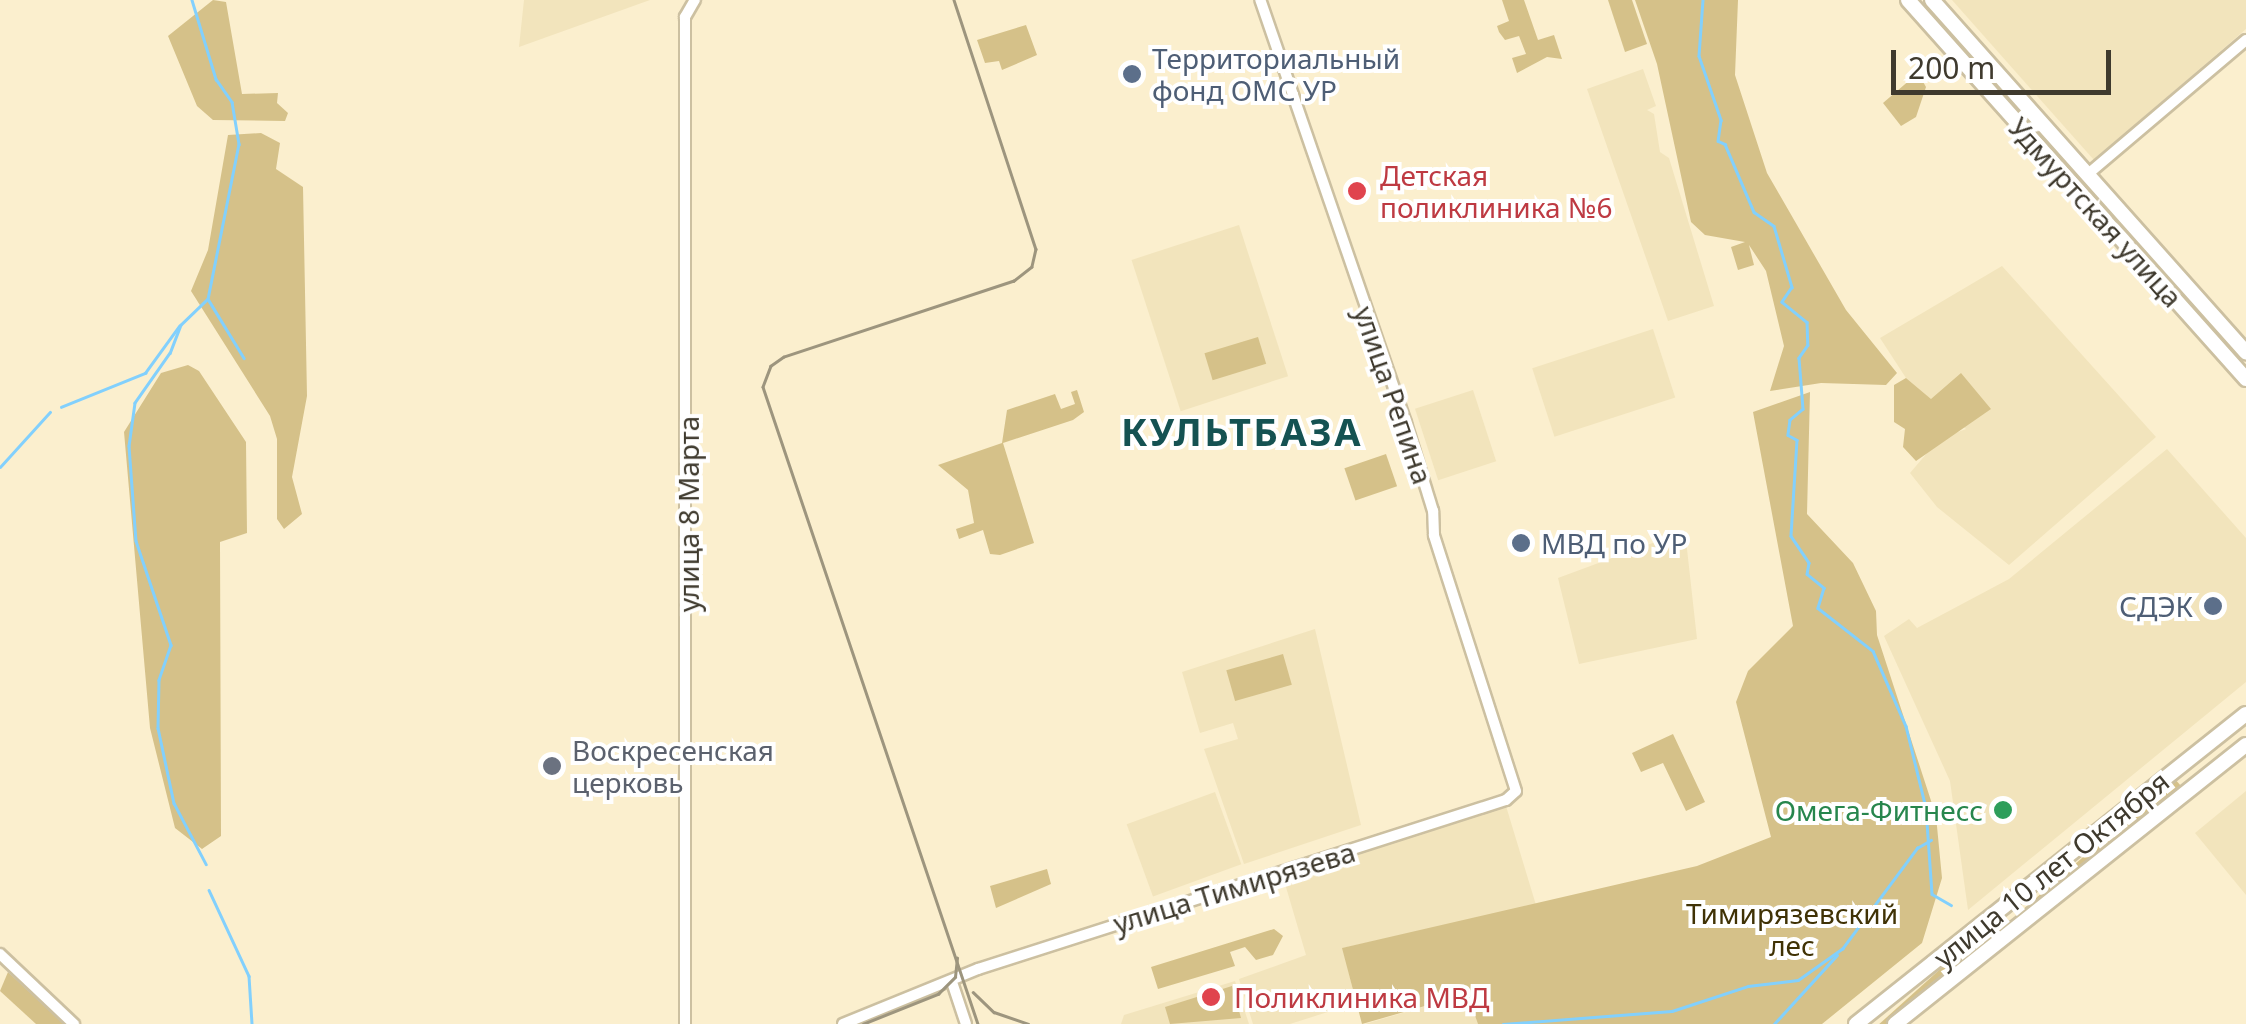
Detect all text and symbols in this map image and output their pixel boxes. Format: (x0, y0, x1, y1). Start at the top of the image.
scale bar (1896, 30, 2116, 92)
place label: Территориальный фонд ОМС УР (1152, 41, 1400, 107)
text: 200 m (1908, 47, 1995, 88)
marker: Территориальный фонд ОМС УР (1121, 63, 1143, 85)
street label: Удмуртская улица (2002, 110, 2190, 314)
place label: Детская поликлиника №6 (1380, 158, 1612, 224)
marker: Детская поликлиника №6 (1344, 178, 1370, 204)
street label: улица Репина (1348, 302, 1440, 488)
district label: КУЛЬТБАЗА (1121, 409, 1363, 455)
street label: улица 8 Марта (671, 416, 705, 612)
place label: МВД по УР (1541, 526, 1687, 560)
marker: МВД по УР (1510, 532, 1532, 554)
place label: СДЭК (2119, 589, 2193, 623)
marker: СДЭК (2202, 595, 2224, 617)
place label: Воскресенская церковь (572, 733, 774, 799)
marker: Воскресенская церковь (541, 755, 563, 777)
street label: улица 10 лет Октября (1927, 764, 2175, 974)
place label: Омега-Фитнесс (1775, 793, 1983, 827)
marker: Омега-Фитнесс (1992, 799, 2014, 821)
street label: улица Тимирязева (1109, 834, 1359, 940)
park label: Тимирязевский лес (1686, 896, 1898, 962)
place label: Поликлиника МВД (1234, 980, 1489, 1014)
marker: Поликлиника МВД (1198, 984, 1224, 1010)

